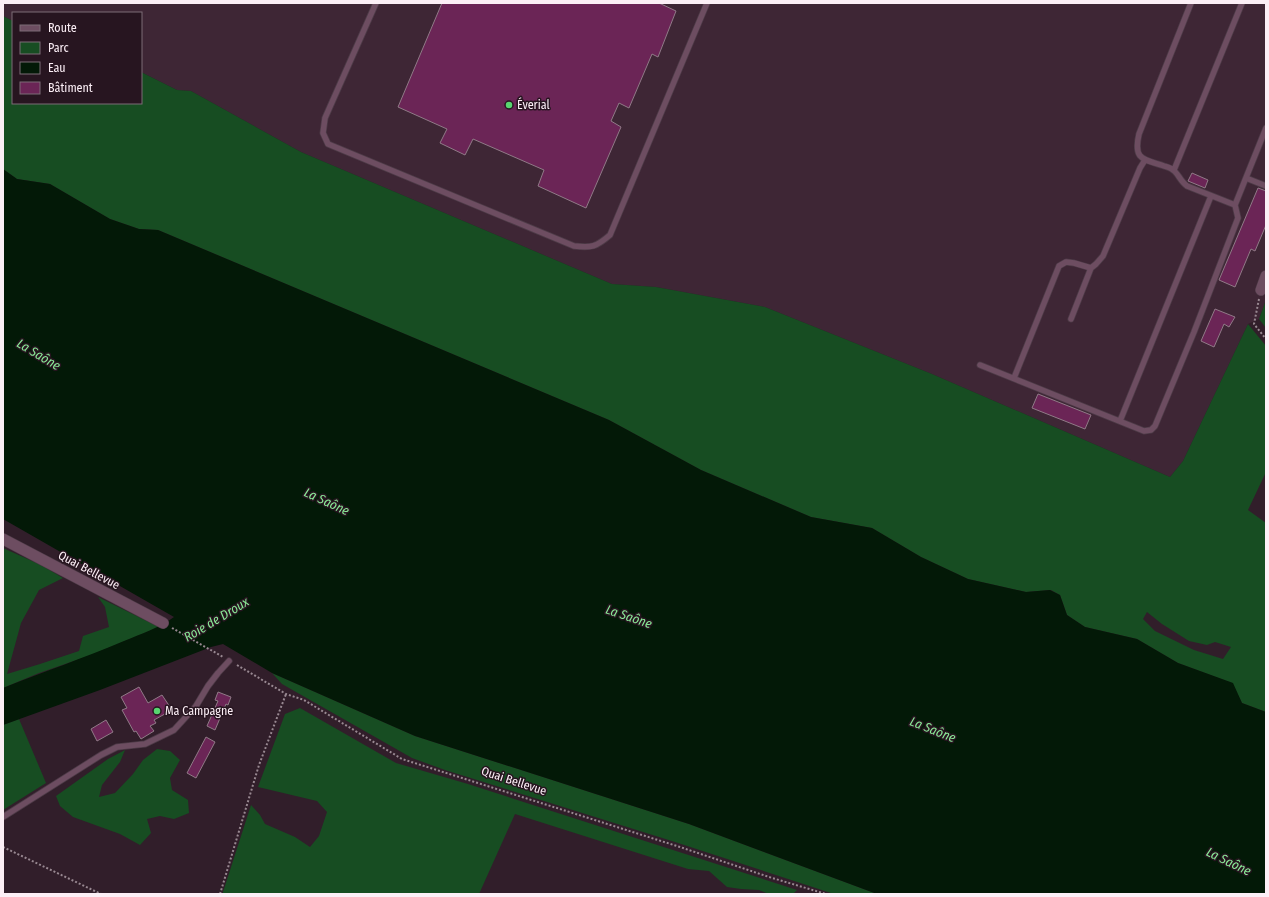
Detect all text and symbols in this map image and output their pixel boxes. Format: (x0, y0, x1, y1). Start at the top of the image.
legend (12, 12, 142, 104)
text: Route (48, 21, 77, 35)
text: Parc (48, 41, 69, 55)
text: Eau (48, 61, 66, 75)
text: Bâtiment (48, 81, 93, 95)
place label: Éverial (517, 97, 550, 112)
marker: Éverial (504, 100, 514, 110)
water label: La Saône (14, 336, 63, 373)
water label: La Saône (302, 485, 352, 518)
street label: Quai Bellevue (56, 548, 122, 592)
water label: Roie de Droux (181, 594, 252, 645)
water label: La Saône (604, 602, 654, 631)
place label: Ma Campagne (165, 704, 233, 718)
marker: Ma Campagne (152, 706, 162, 716)
water label: La Saône (908, 714, 958, 745)
street label: Quai Bellevue (480, 764, 548, 798)
water label: La Saône (1204, 844, 1254, 879)

